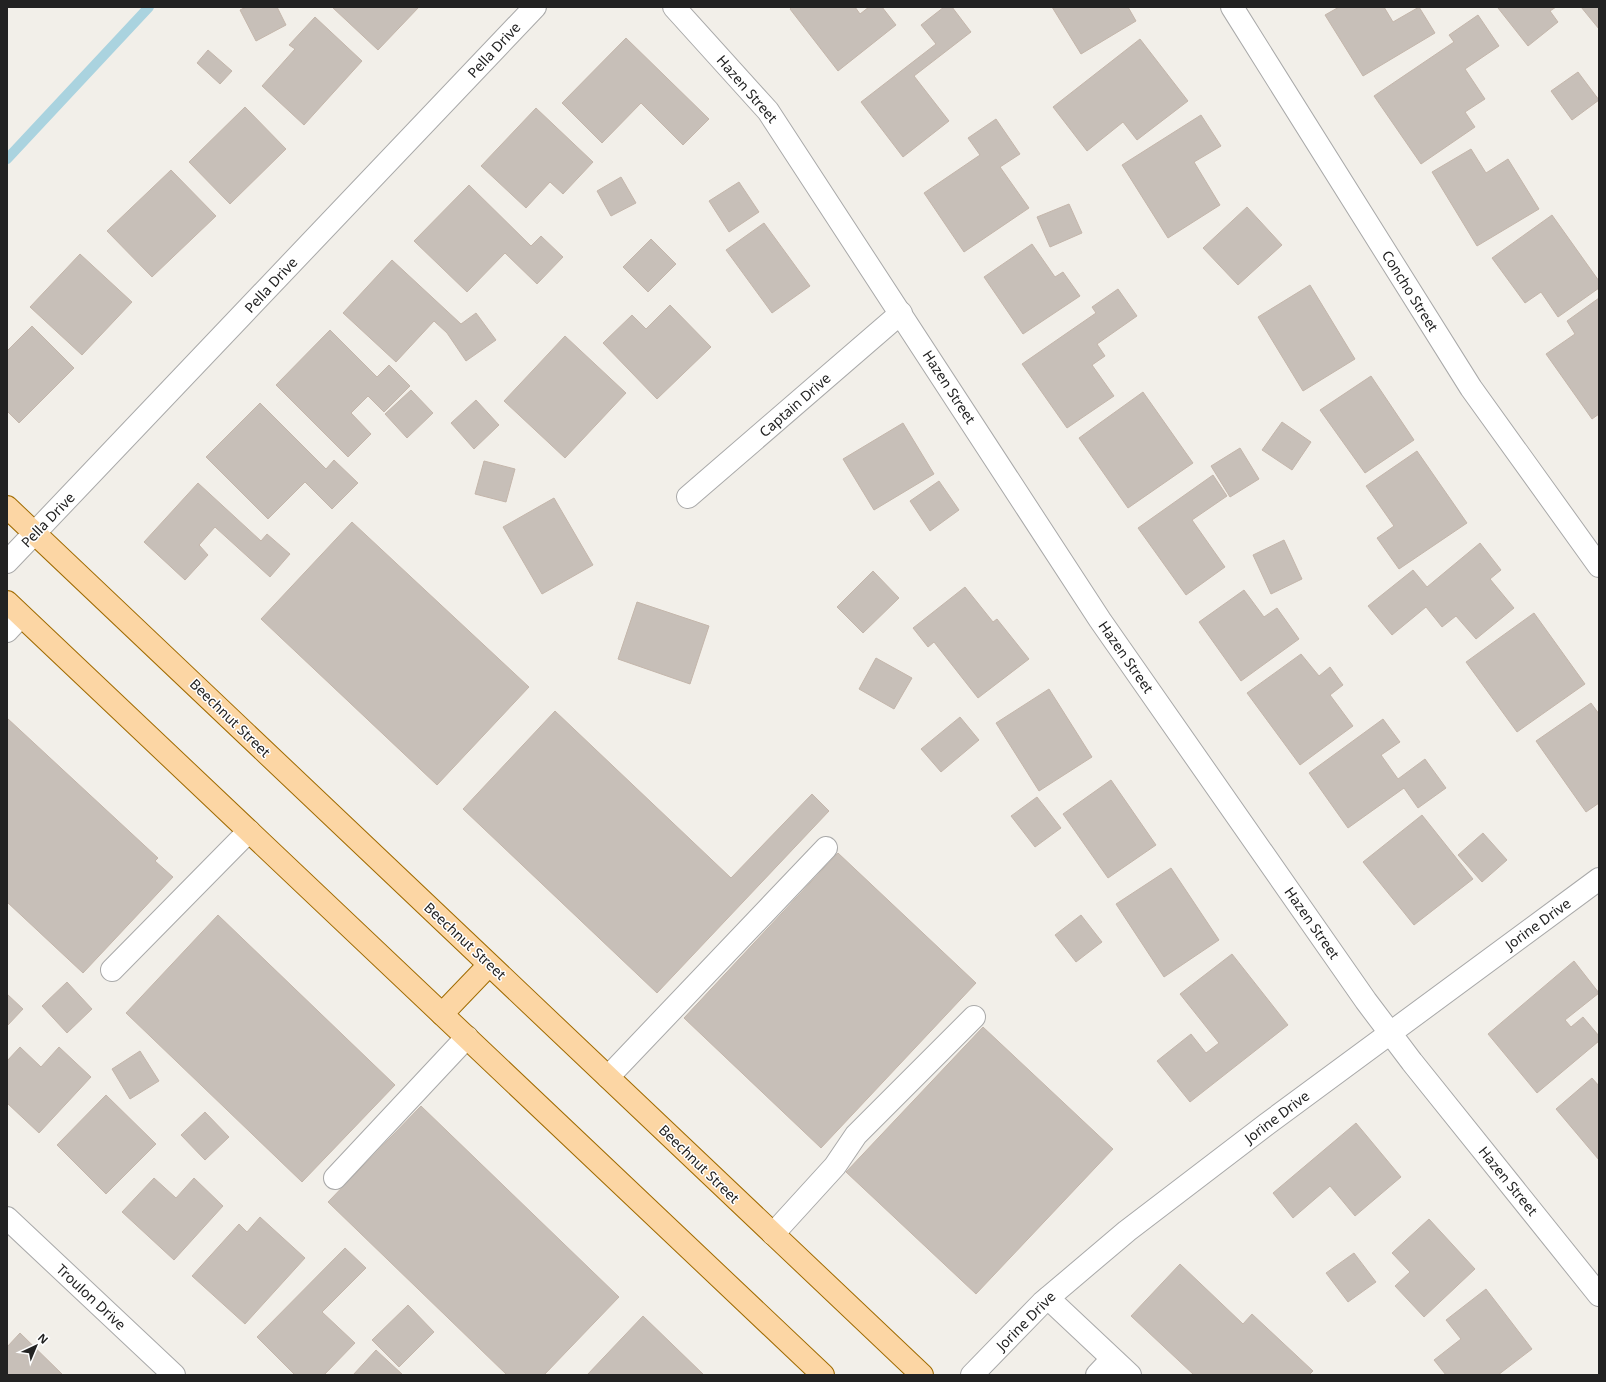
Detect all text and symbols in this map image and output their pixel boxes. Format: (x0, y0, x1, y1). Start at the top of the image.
street label: Pella Drive (463, 18, 524, 82)
street label: Hazen Street (713, 51, 782, 127)
street label: Concho Street (1378, 246, 1443, 335)
street label: Pella Drive (240, 253, 301, 317)
street label: Hazen Street (919, 346, 980, 427)
street label: Captain Drive (755, 368, 834, 441)
street label: Pella Drive (17, 488, 79, 551)
street label: Hazen Street (1095, 617, 1158, 697)
street label: Beechnut Street (186, 674, 275, 761)
street label: Hazen Street (1281, 883, 1344, 963)
street label: Jorine Drive (1500, 893, 1574, 955)
street label: Beechnut Street (420, 898, 510, 984)
street label: Jorine Drive (1239, 1086, 1313, 1148)
street label: Beechnut Street (655, 1120, 744, 1207)
street label: Hazen Street (1475, 1142, 1542, 1219)
street label: Troulon Drive (52, 1259, 130, 1334)
street label: Jorine Drive (990, 1287, 1059, 1356)
north arrow (16, 1326, 56, 1366)
text: N (35, 1330, 52, 1347)

